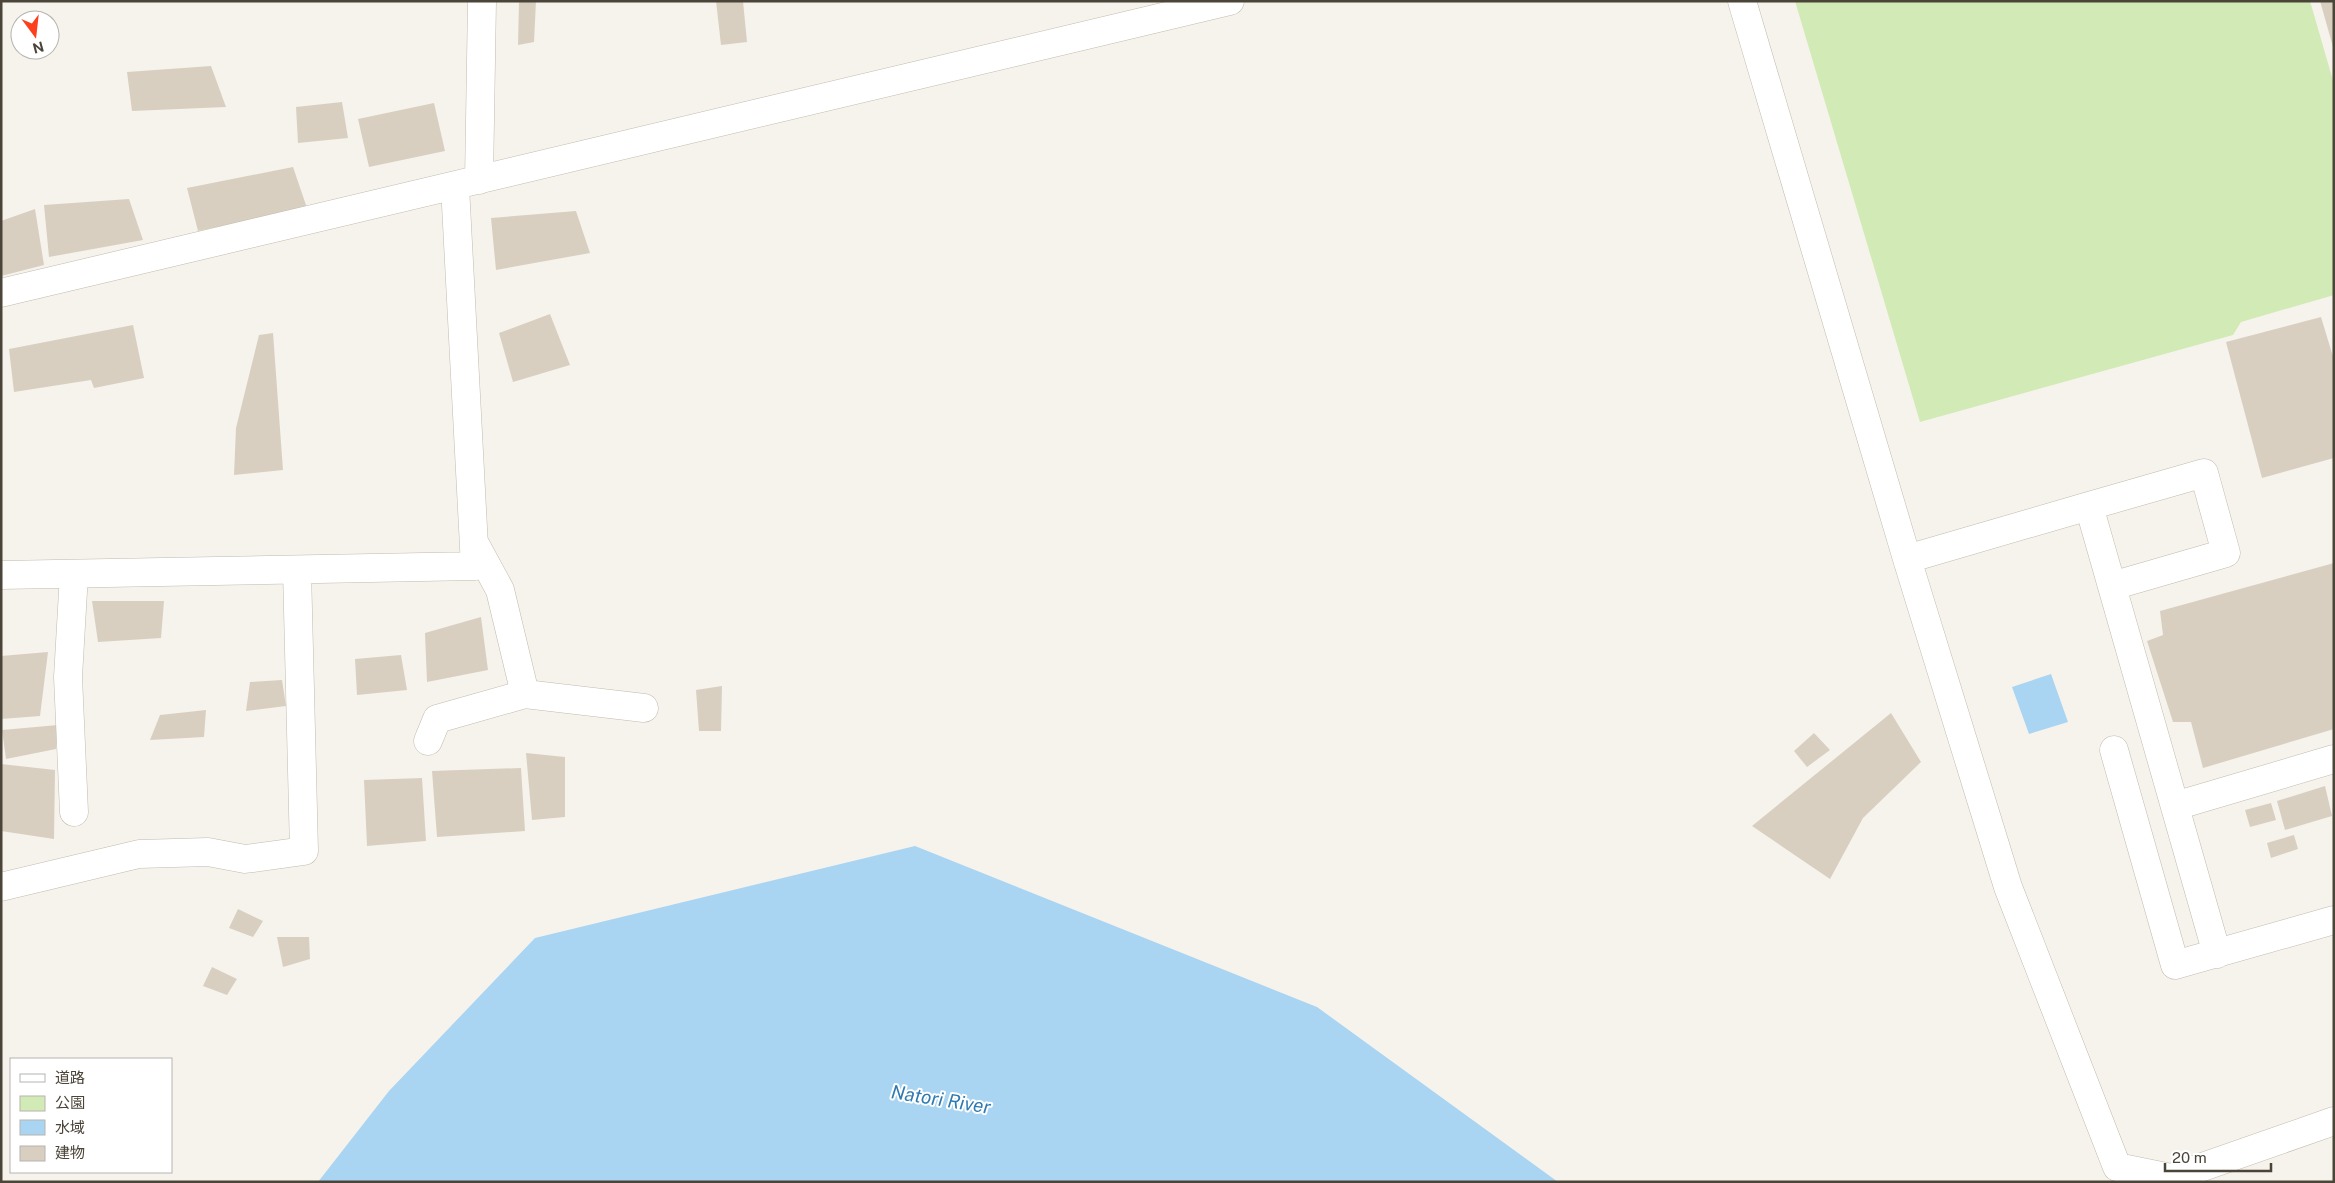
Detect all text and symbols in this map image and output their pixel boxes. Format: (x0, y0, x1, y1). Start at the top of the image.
north arrow (10, 10, 60, 60)
text: N (31, 38, 46, 57)
legend (10, 1058, 172, 1173)
text: 道路 (55, 1069, 85, 1086)
water label: Natori River (890, 1080, 993, 1118)
text: 公園 (55, 1094, 85, 1111)
text: 水域 (55, 1119, 85, 1136)
scale bar (2165, 1140, 2271, 1172)
text: 建物 (55, 1144, 85, 1161)
text: 20 m (2172, 1149, 2207, 1166)

